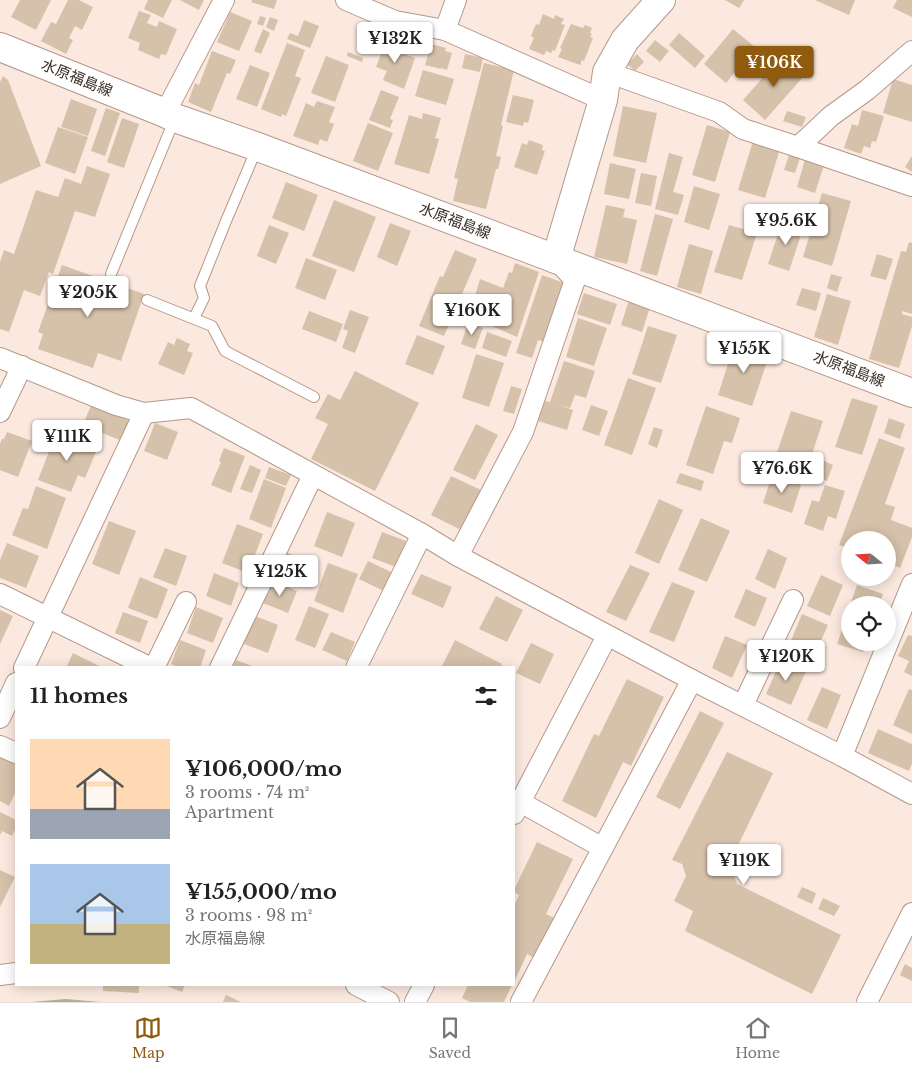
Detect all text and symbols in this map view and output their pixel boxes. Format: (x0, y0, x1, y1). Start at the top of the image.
pin: ¥132K (360, 22, 430, 64)
text: ¥132K (368, 28, 422, 48)
pin: ¥106K (739, 46, 809, 88)
text: ¥106K (746, 52, 802, 72)
street label: 水原福島線 (39, 55, 116, 100)
street label: 水原福島線 (417, 198, 494, 243)
pin: ¥95.6K (745, 204, 827, 246)
text: ¥95.6K (755, 210, 817, 230)
pin: ¥205K (53, 276, 123, 318)
text: ¥205K (59, 282, 117, 302)
pin: ¥160K (437, 294, 507, 336)
text: ¥160K (444, 300, 500, 320)
pin: ¥155K (709, 332, 779, 374)
text: ¥155K (718, 338, 770, 358)
street label: 水原福島線 (811, 346, 888, 391)
pin: ¥111K (32, 420, 102, 462)
text: ¥111K (43, 426, 91, 446)
pin: ¥76.6K (741, 452, 823, 494)
text: ¥76.6K (752, 458, 812, 478)
north arrow (841, 531, 896, 586)
map controls (841, 531, 896, 651)
pin: ¥125K (245, 554, 315, 597)
text: ¥125K (253, 561, 307, 581)
button: locate (841, 596, 896, 651)
pin: ¥120K (751, 640, 821, 682)
text: ¥120K (758, 646, 814, 666)
icon: filters (472, 682, 500, 710)
text: 11 homes (30, 683, 128, 709)
text: ¥106,000/mo (185, 756, 342, 782)
icon: home (70, 759, 130, 819)
text: 3 rooms · 74 m² (185, 782, 309, 802)
text: Apartment (185, 802, 274, 822)
pin: ¥119K (709, 844, 779, 886)
text: ¥119K (718, 850, 770, 870)
text: ¥155,000/mo (185, 879, 337, 905)
icon: home (70, 884, 130, 944)
text: 3 rooms · 98 m² (185, 905, 312, 925)
text: 水原福島線 (185, 928, 265, 948)
tab: Map (132, 1014, 165, 1062)
tab: Saved (429, 1014, 471, 1062)
tab: Home (735, 1014, 780, 1062)

